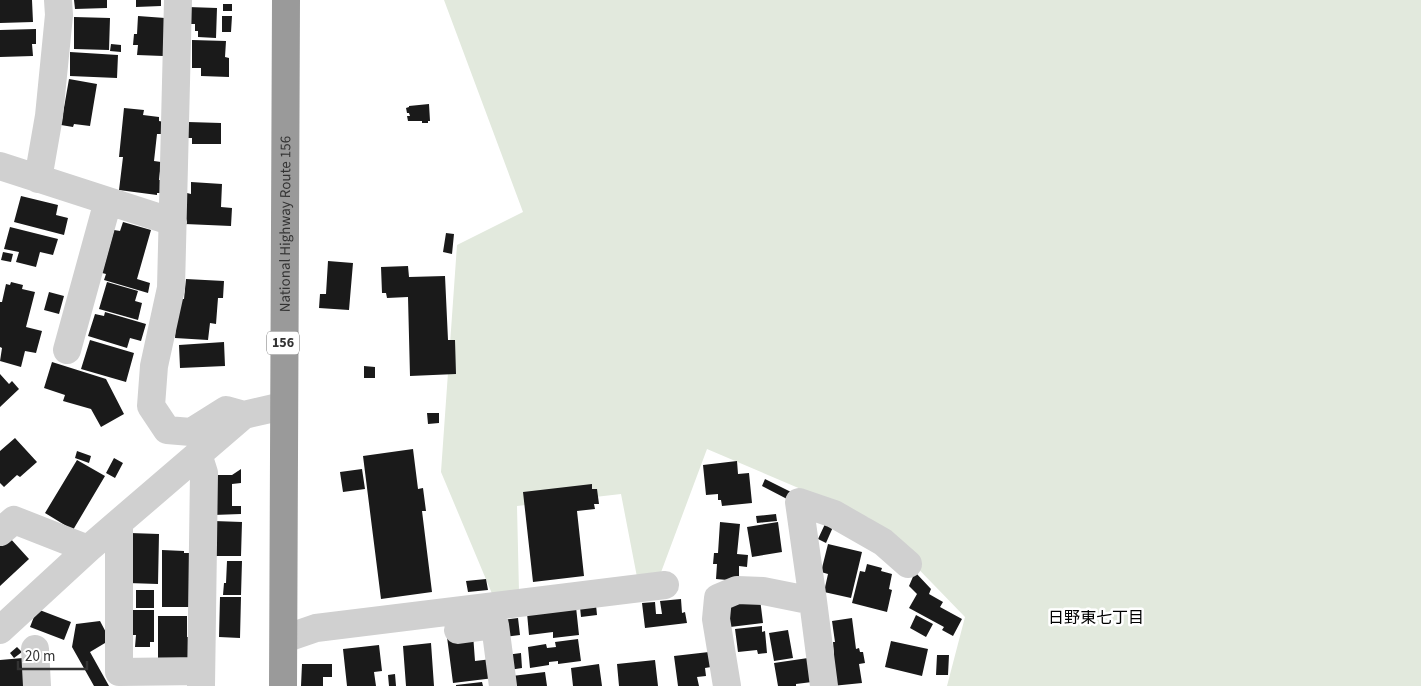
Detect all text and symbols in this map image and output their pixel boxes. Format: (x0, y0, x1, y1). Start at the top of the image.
street label: National Highway Route 156 (274, 136, 296, 312)
road number: 156 (267, 332, 299, 354)
district label: 日野東七丁目 (1048, 607, 1144, 629)
scale bar (18, 638, 86, 670)
text: 20 m (25, 646, 55, 667)

